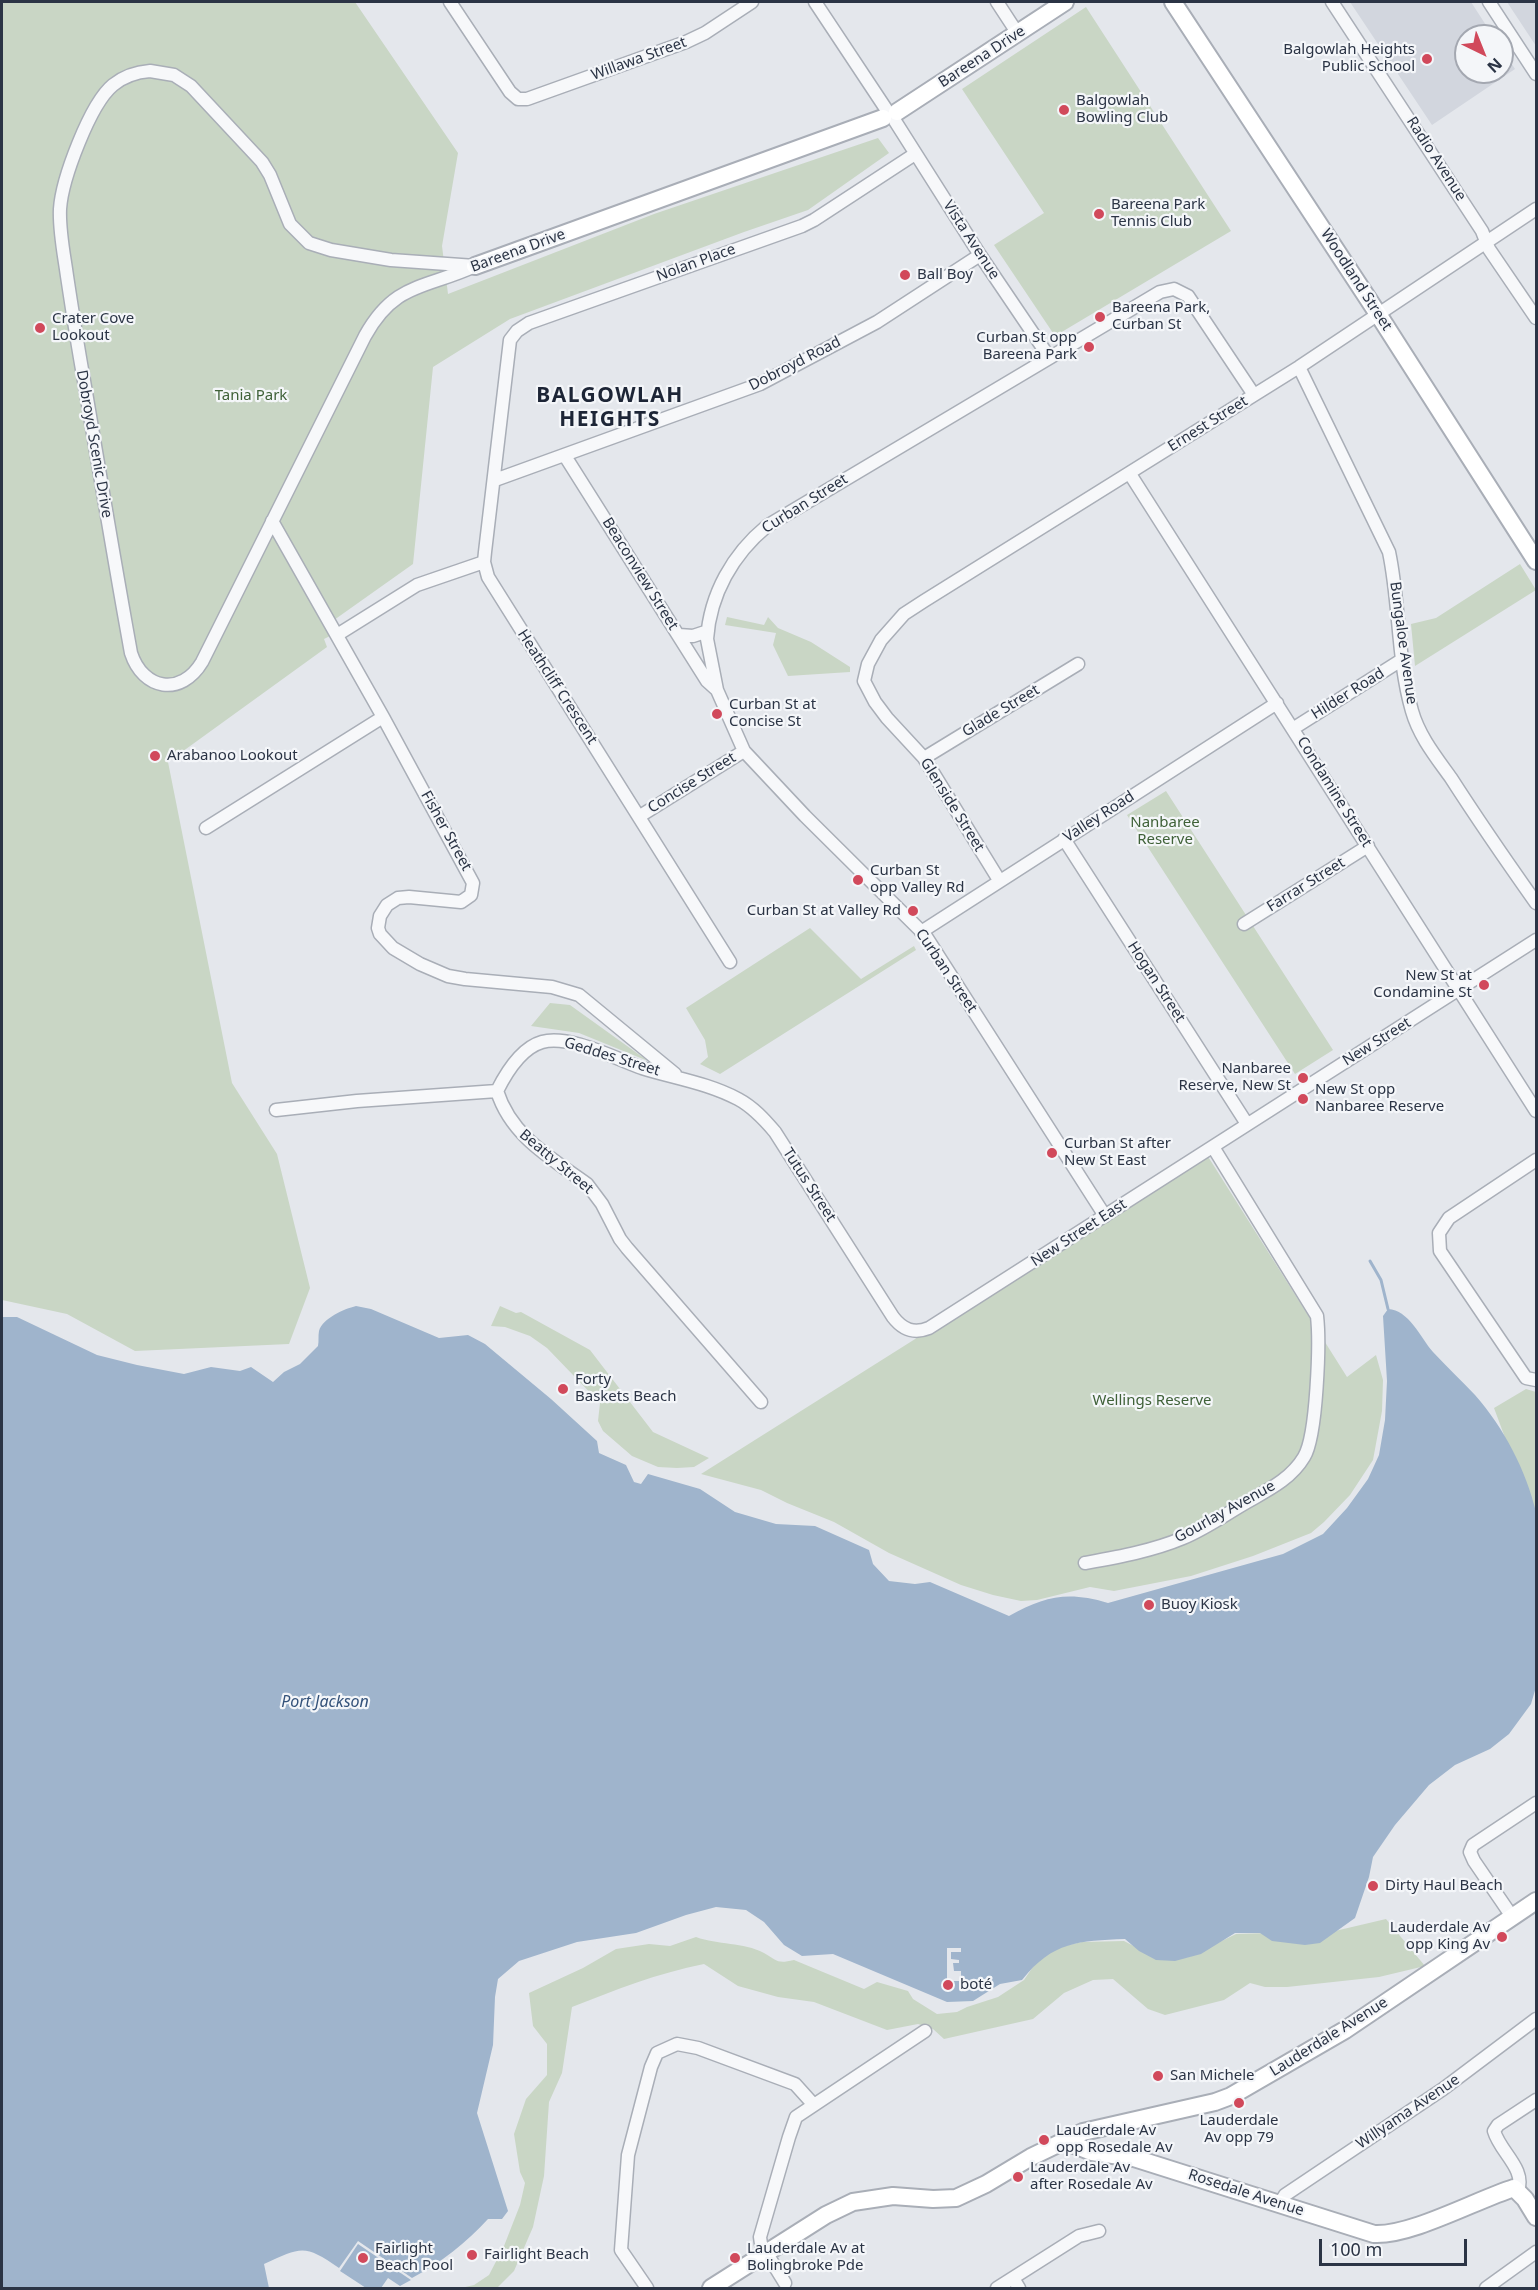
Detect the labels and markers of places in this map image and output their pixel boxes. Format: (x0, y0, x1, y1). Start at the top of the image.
place label: Balgowlah Heights Public School (1283, 41, 1415, 76)
marker: Balgowlah Heights Public School (1420, 52, 1434, 66)
place label: Balgowlah Bowling Club (1076, 92, 1168, 127)
marker: Balgowlah Bowling Club (1057, 103, 1071, 117)
place label: Bareena Park Tennis Club (1111, 196, 1205, 231)
marker: Bareena Park Tennis Club (1092, 207, 1106, 221)
place label: Ball Boy (917, 266, 973, 284)
marker: Ball Boy (898, 268, 912, 282)
place label: Bareena Park, Curban St (1112, 299, 1210, 334)
place label: Crater Cove Lookout (52, 310, 134, 345)
marker: Bareena Park, Curban St (1093, 310, 1107, 324)
marker: Crater Cove Lookout (33, 321, 47, 335)
place label: Curban St opp Bareena Park (976, 329, 1077, 364)
marker: Curban St opp Bareena Park (1082, 340, 1096, 354)
place label: Curban St at Concise St (729, 696, 816, 731)
marker: Curban St at Concise St (710, 707, 724, 721)
place label: Arabanoo Lookout (167, 747, 298, 765)
marker: Arabanoo Lookout (148, 749, 162, 763)
place label: Curban St opp Valley Rd (870, 862, 965, 897)
marker: Curban St opp Valley Rd (851, 873, 865, 887)
place label: Curban St at Valley Rd (747, 902, 901, 920)
marker: Curban St at Valley Rd (906, 904, 920, 918)
place label: New St at Condamine St (1373, 967, 1472, 1002)
marker: New St at Condamine St (1477, 978, 1491, 992)
place label: Nanbaree Reserve, New St (1178, 1060, 1291, 1095)
marker: Nanbaree Reserve, New St (1296, 1071, 1310, 1085)
place label: New St opp Nanbaree Reserve (1315, 1081, 1444, 1116)
marker: New St opp Nanbaree Reserve (1296, 1092, 1310, 1106)
place label: Curban St after New St East (1064, 1135, 1171, 1170)
marker: Curban St after New St East (1045, 1146, 1059, 1160)
place label: Forty Baskets Beach (575, 1371, 676, 1406)
marker: Forty Baskets Beach (556, 1382, 570, 1396)
place label: Buoy Kiosk (1161, 1596, 1238, 1614)
marker: Buoy Kiosk (1142, 1598, 1156, 1612)
place label: Dirty Haul Beach (1385, 1877, 1503, 1895)
marker: Dirty Haul Beach (1366, 1879, 1380, 1893)
place label: Lauderdale Av opp King Av (1390, 1919, 1490, 1954)
marker: Lauderdale Av opp King Av (1495, 1930, 1509, 1944)
place label: boté (960, 1976, 992, 1994)
marker: boté (941, 1978, 955, 1992)
place label: San Michele (1170, 2067, 1255, 2085)
marker: San Michele (1151, 2069, 1165, 2083)
marker: Lauderdale Av opp 79 (1232, 2096, 1246, 2110)
place label: Lauderdale Av opp 79 (1199, 2112, 1279, 2147)
place label: Lauderdale Av opp Rosedale Av (1056, 2122, 1173, 2157)
marker: Lauderdale Av opp Rosedale Av (1037, 2133, 1051, 2147)
place label: Lauderdale Av after Rosedale Av (1030, 2159, 1153, 2194)
marker: Lauderdale Av after Rosedale Av (1011, 2170, 1025, 2184)
place label: Fairlight Beach Pool (375, 2240, 453, 2275)
place label: Lauderdale Av at Bolingbroke Pde (747, 2240, 865, 2275)
place label: Fairlight Beach (484, 2246, 589, 2264)
marker: Fairlight Beach (465, 2248, 479, 2262)
marker: Fairlight Beach Pool (356, 2251, 370, 2265)
marker: Lauderdale Av at Bolingbroke Pde (728, 2251, 742, 2265)

